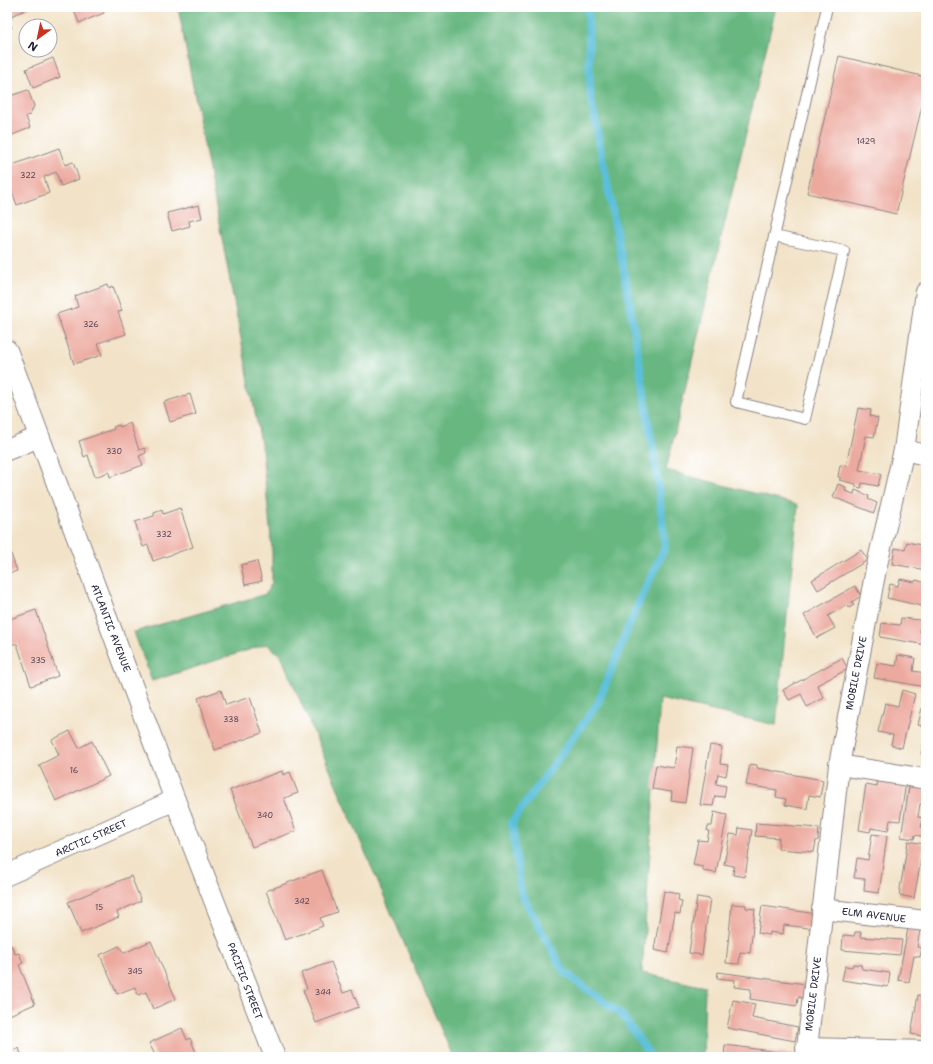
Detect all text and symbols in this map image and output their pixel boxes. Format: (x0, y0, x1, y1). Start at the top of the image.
north arrow (18, 18, 58, 58)
text: N (25, 37, 41, 55)
house number: 1429 (857, 136, 875, 147)
house number: 322 (20, 170, 36, 181)
house number: 326 (83, 319, 99, 330)
house number: 330 (106, 446, 122, 457)
house number: 332 (156, 529, 172, 540)
street label: ATLANTIC AVENUE (88, 582, 134, 674)
street label: MOBILE DRIVE (842, 635, 870, 711)
house number: 335 (30, 655, 46, 666)
house number: 338 (223, 714, 239, 725)
house number: 16 (70, 765, 79, 776)
house number: 340 (257, 810, 273, 821)
street label: ARCTIC STREET (53, 816, 129, 860)
house number: 342 (294, 896, 310, 907)
house number: 15 (95, 902, 103, 913)
street label: ELM AVENUE (841, 905, 907, 925)
street label: PACIFIC STREET (224, 941, 266, 1021)
street label: MOBILE DRIVE (802, 956, 824, 1032)
house number: 345 (127, 966, 143, 977)
house number: 344 (315, 987, 332, 998)

